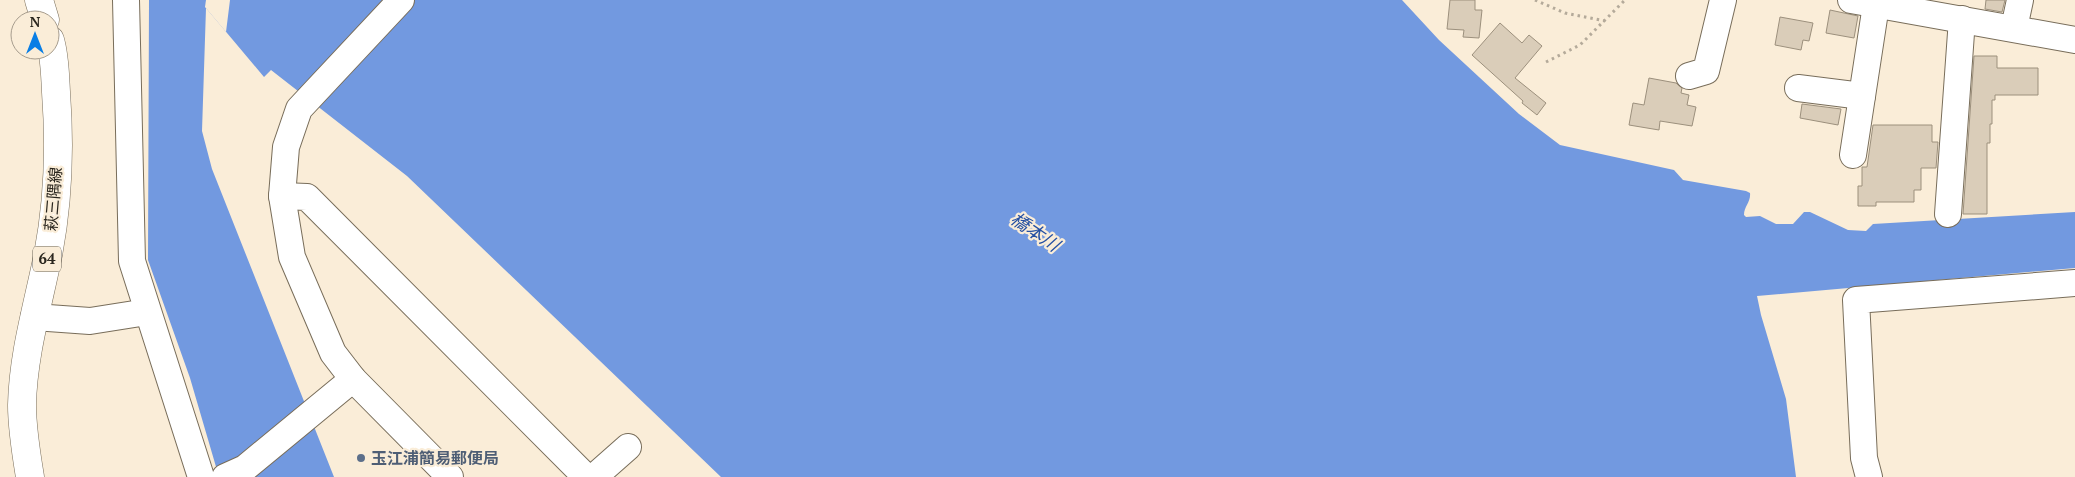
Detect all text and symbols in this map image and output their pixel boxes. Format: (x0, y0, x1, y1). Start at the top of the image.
north arrow (10, 10, 60, 60)
text: N (30, 12, 41, 31)
street label: 萩三隅線 (39, 166, 67, 232)
water label: 橋本川 (1006, 206, 1066, 257)
road number: 64 (33, 246, 61, 272)
place label: 玉江浦簡易郵便局 (371, 447, 499, 469)
marker: 玉江浦簡易郵便局 (355, 452, 367, 464)

